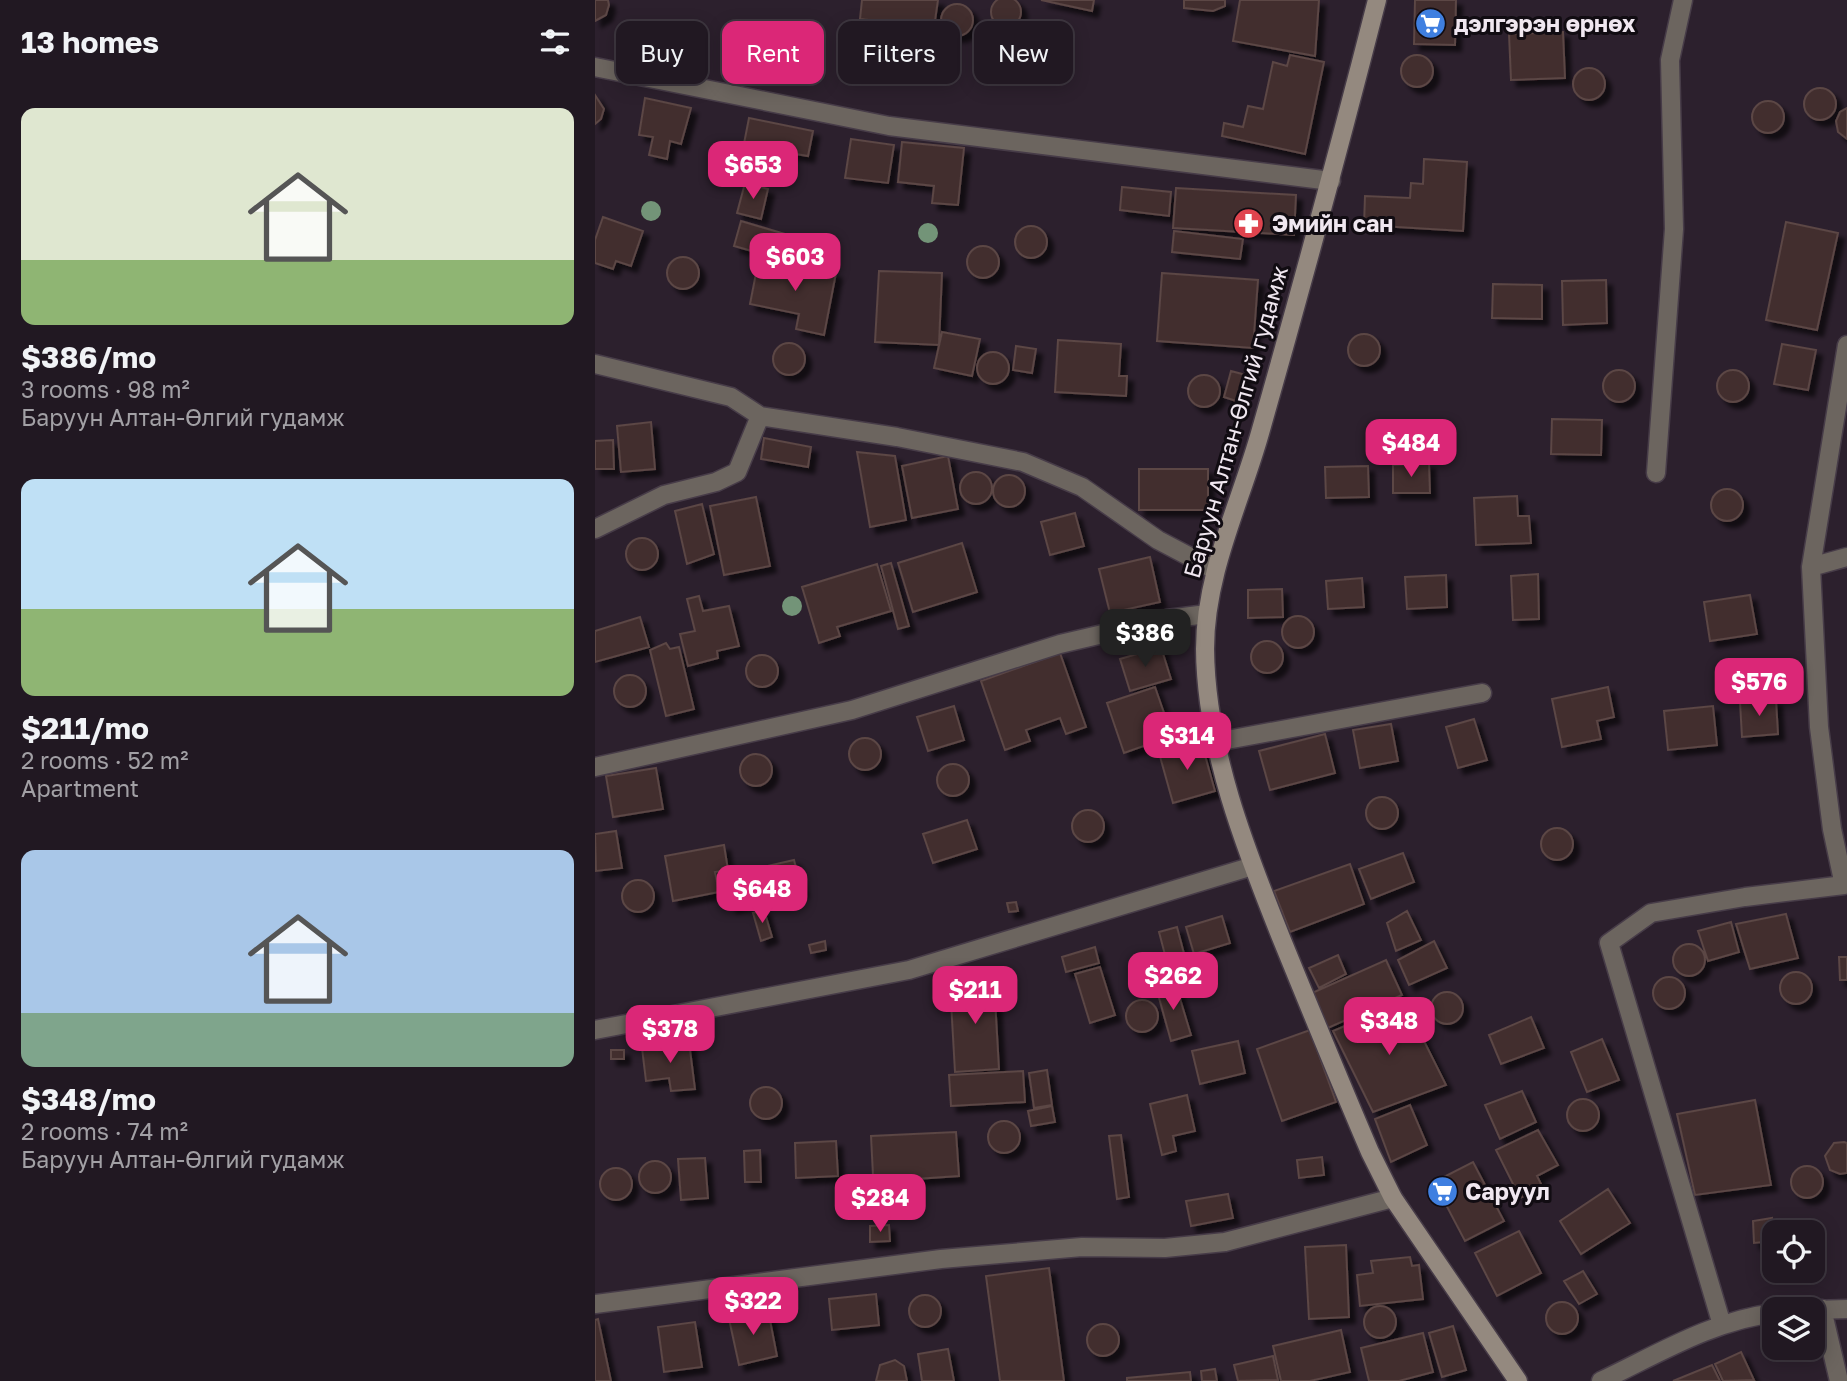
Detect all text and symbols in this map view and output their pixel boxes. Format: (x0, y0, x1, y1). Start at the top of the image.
supermarket icon: дэлгэрэн өрнөх (1414, 7, 1448, 41)
place label: дэлгэрэн өрнөх (1454, 9, 1636, 37)
chip: Buy (616, 21, 708, 84)
chip: Rent (722, 21, 824, 84)
chip: Filters (838, 21, 960, 84)
chip: New (974, 21, 1073, 84)
icon: filters (536, 23, 574, 61)
text: 13 homes (21, 24, 159, 60)
pin: $653 (712, 142, 794, 201)
text: $653 (724, 150, 782, 178)
icon: home (235, 154, 361, 280)
pharmacy icon: Эмийн сан (1232, 207, 1266, 241)
place label: Эмийн сан (1272, 209, 1393, 237)
pin: $603 (754, 233, 836, 293)
text: $603 (766, 242, 825, 270)
street label: Баруун Алтан-Өлгий гудамж (1177, 262, 1293, 581)
text: $386/mo (21, 339, 156, 375)
text: 3 rooms · 98 m² (21, 375, 190, 403)
text: Баруун Алтан-Өлгий гудамж (21, 403, 345, 431)
pin: $484 (1370, 420, 1452, 479)
text: $484 (1382, 428, 1440, 456)
icon: home (235, 525, 361, 651)
pin: $386 (1104, 610, 1186, 669)
text: $386 (1116, 618, 1174, 646)
pin: $576 (1718, 658, 1800, 718)
text: $576 (1731, 667, 1787, 695)
text: $211/mo (21, 710, 149, 746)
pin: $314 (1146, 712, 1228, 772)
text: $314 (1159, 721, 1215, 749)
text: 2 rooms · 52 m² (21, 746, 188, 774)
text: Apartment (21, 774, 139, 802)
pin: $648 (721, 866, 803, 925)
text: $648 (732, 874, 792, 902)
icon: home (235, 896, 361, 1022)
pin: $262 (1132, 953, 1214, 1012)
text: $262 (1144, 961, 1202, 989)
pin: $211 (934, 967, 1016, 1026)
text: $211 (948, 975, 1002, 1003)
pin: $348 (1348, 998, 1430, 1057)
pin: $378 (629, 1006, 711, 1065)
text: $348 (1360, 1006, 1418, 1034)
text: $378 (642, 1014, 698, 1042)
text: $348/mo (21, 1081, 156, 1117)
text: 2 rooms · 74 m² (21, 1117, 188, 1145)
text: Баруун Алтан-Өлгий гудамж (21, 1145, 345, 1173)
pin: $284 (839, 1174, 921, 1234)
supermarket icon: Саруул (1425, 1175, 1459, 1209)
place label: Саруул (1465, 1177, 1550, 1205)
text: $284 (851, 1183, 909, 1211)
map controls (1762, 1220, 1825, 1360)
button: locate (1762, 1220, 1825, 1283)
pin: $322 (712, 1278, 794, 1337)
text: $322 (724, 1286, 782, 1314)
button: layers (1762, 1297, 1825, 1360)

